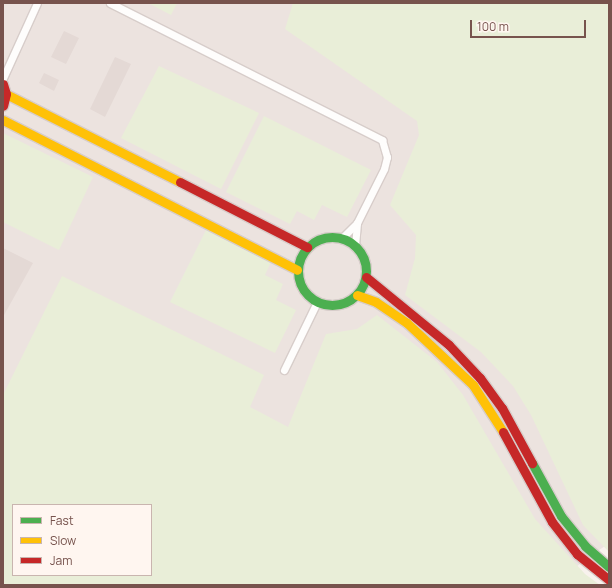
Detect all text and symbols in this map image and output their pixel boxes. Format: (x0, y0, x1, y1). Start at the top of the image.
scale bar (472, 12, 588, 38)
text: 100 m (477, 18, 509, 35)
legend (12, 504, 152, 576)
text: Fast (50, 512, 74, 529)
text: Slow (50, 532, 76, 549)
text: Jam (50, 552, 72, 569)

